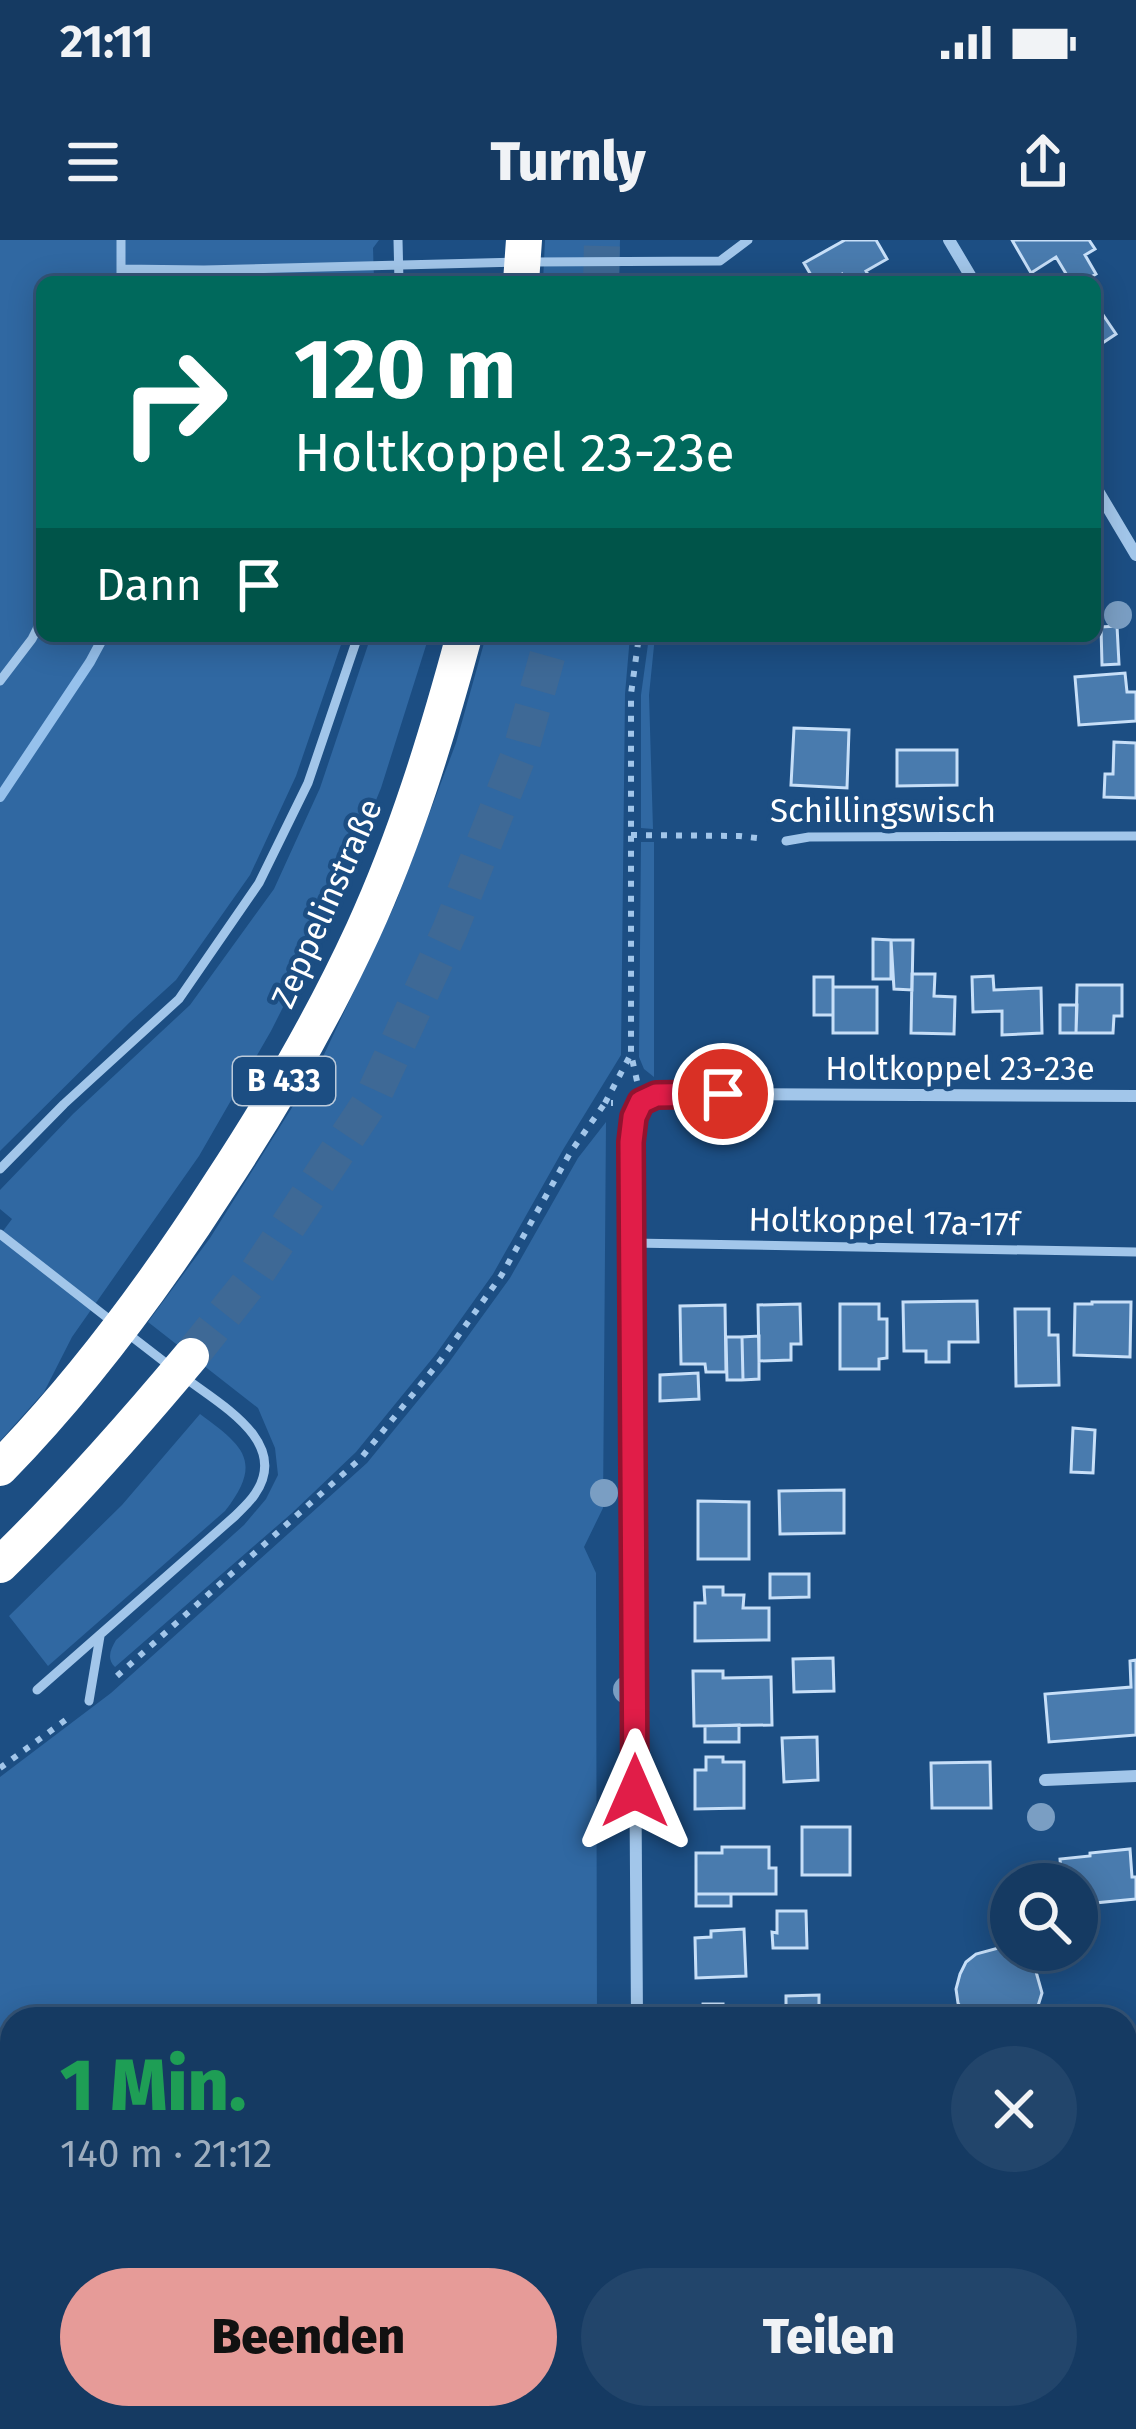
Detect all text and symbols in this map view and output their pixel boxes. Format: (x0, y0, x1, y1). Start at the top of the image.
text: 21:11 (60, 15, 153, 69)
icon: menu (60, 129, 126, 195)
icon: share (1010, 129, 1076, 195)
text: Turnly (490, 130, 646, 194)
text: 120 m (294, 319, 516, 420)
icon: right (96, 324, 252, 480)
text: Holtkoppel 23-23e (294, 421, 735, 485)
icon: arrive (226, 552, 292, 618)
text: Dann (96, 558, 202, 612)
street label: Schillingswisch (770, 791, 996, 831)
street label: Zeppelinstraße (263, 793, 391, 1014)
pin (672, 1043, 774, 1145)
street label: Holtkoppel 23-23e (825, 1049, 1095, 1089)
road number: B 433 (233, 1057, 335, 1105)
icon: arrive (690, 1061, 756, 1127)
street label: Holtkoppel 17a-17f (748, 1200, 1023, 1244)
position arrow (572, 1728, 698, 1854)
map controls (990, 1863, 1098, 1971)
button: search (990, 1863, 1098, 1971)
text: 1 Min. (60, 2043, 246, 2129)
button: close (951, 2046, 1077, 2172)
text: 140 m · 21:12 (60, 2131, 272, 2177)
button: Beenden (60, 2268, 557, 2406)
button: Teilen (581, 2268, 1077, 2406)

